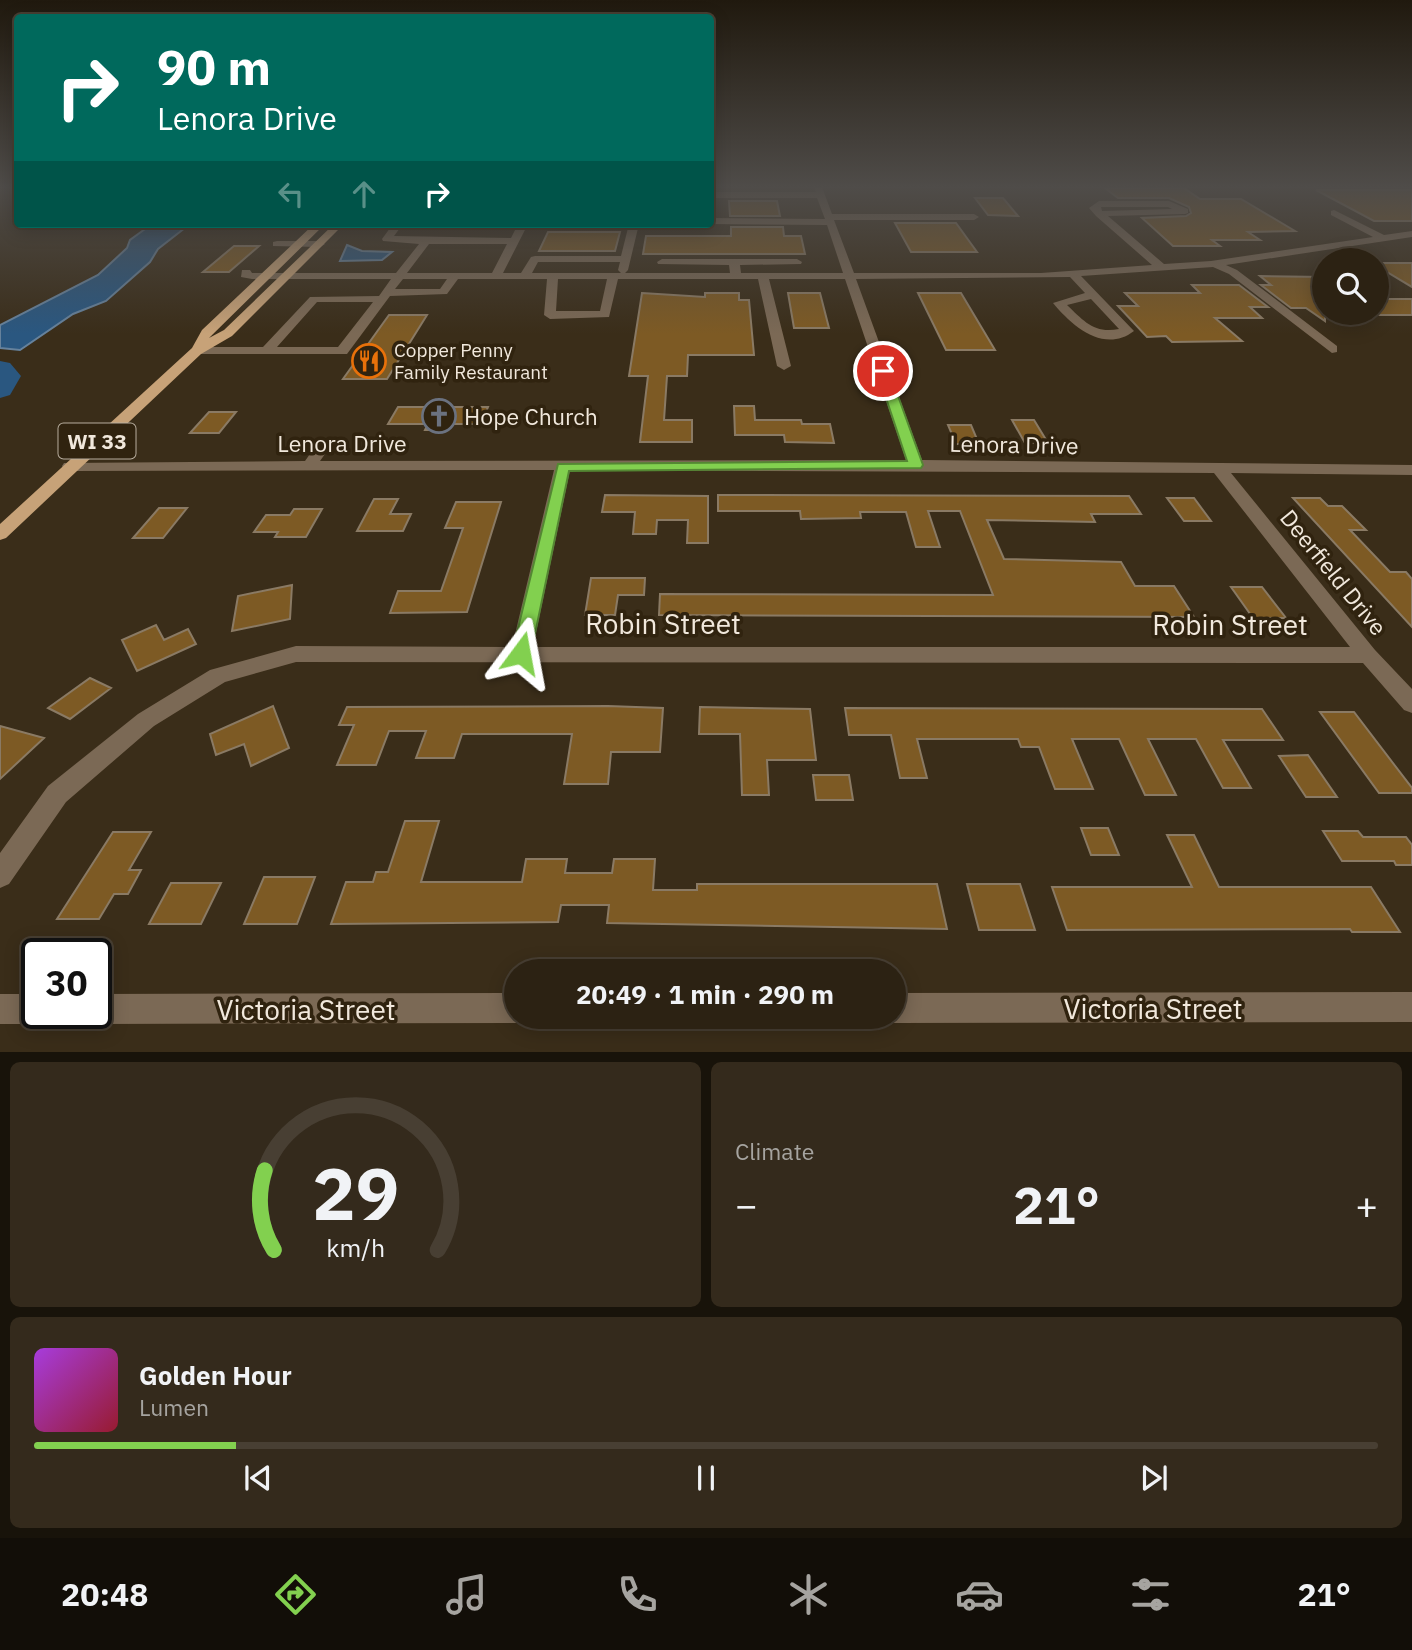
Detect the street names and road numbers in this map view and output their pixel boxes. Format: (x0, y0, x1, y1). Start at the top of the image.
road number: WI 33 (58, 424, 136, 458)
street label: Lenora Drive (277, 428, 407, 458)
street label: Lenora Drive (949, 428, 1079, 460)
street label: Deerfield Drive (1274, 503, 1394, 641)
street label: Robin Street (585, 605, 741, 642)
street label: Robin Street (1152, 606, 1308, 643)
street label: Victoria Street (1063, 990, 1243, 1027)
street label: Victoria Street (216, 991, 396, 1028)

